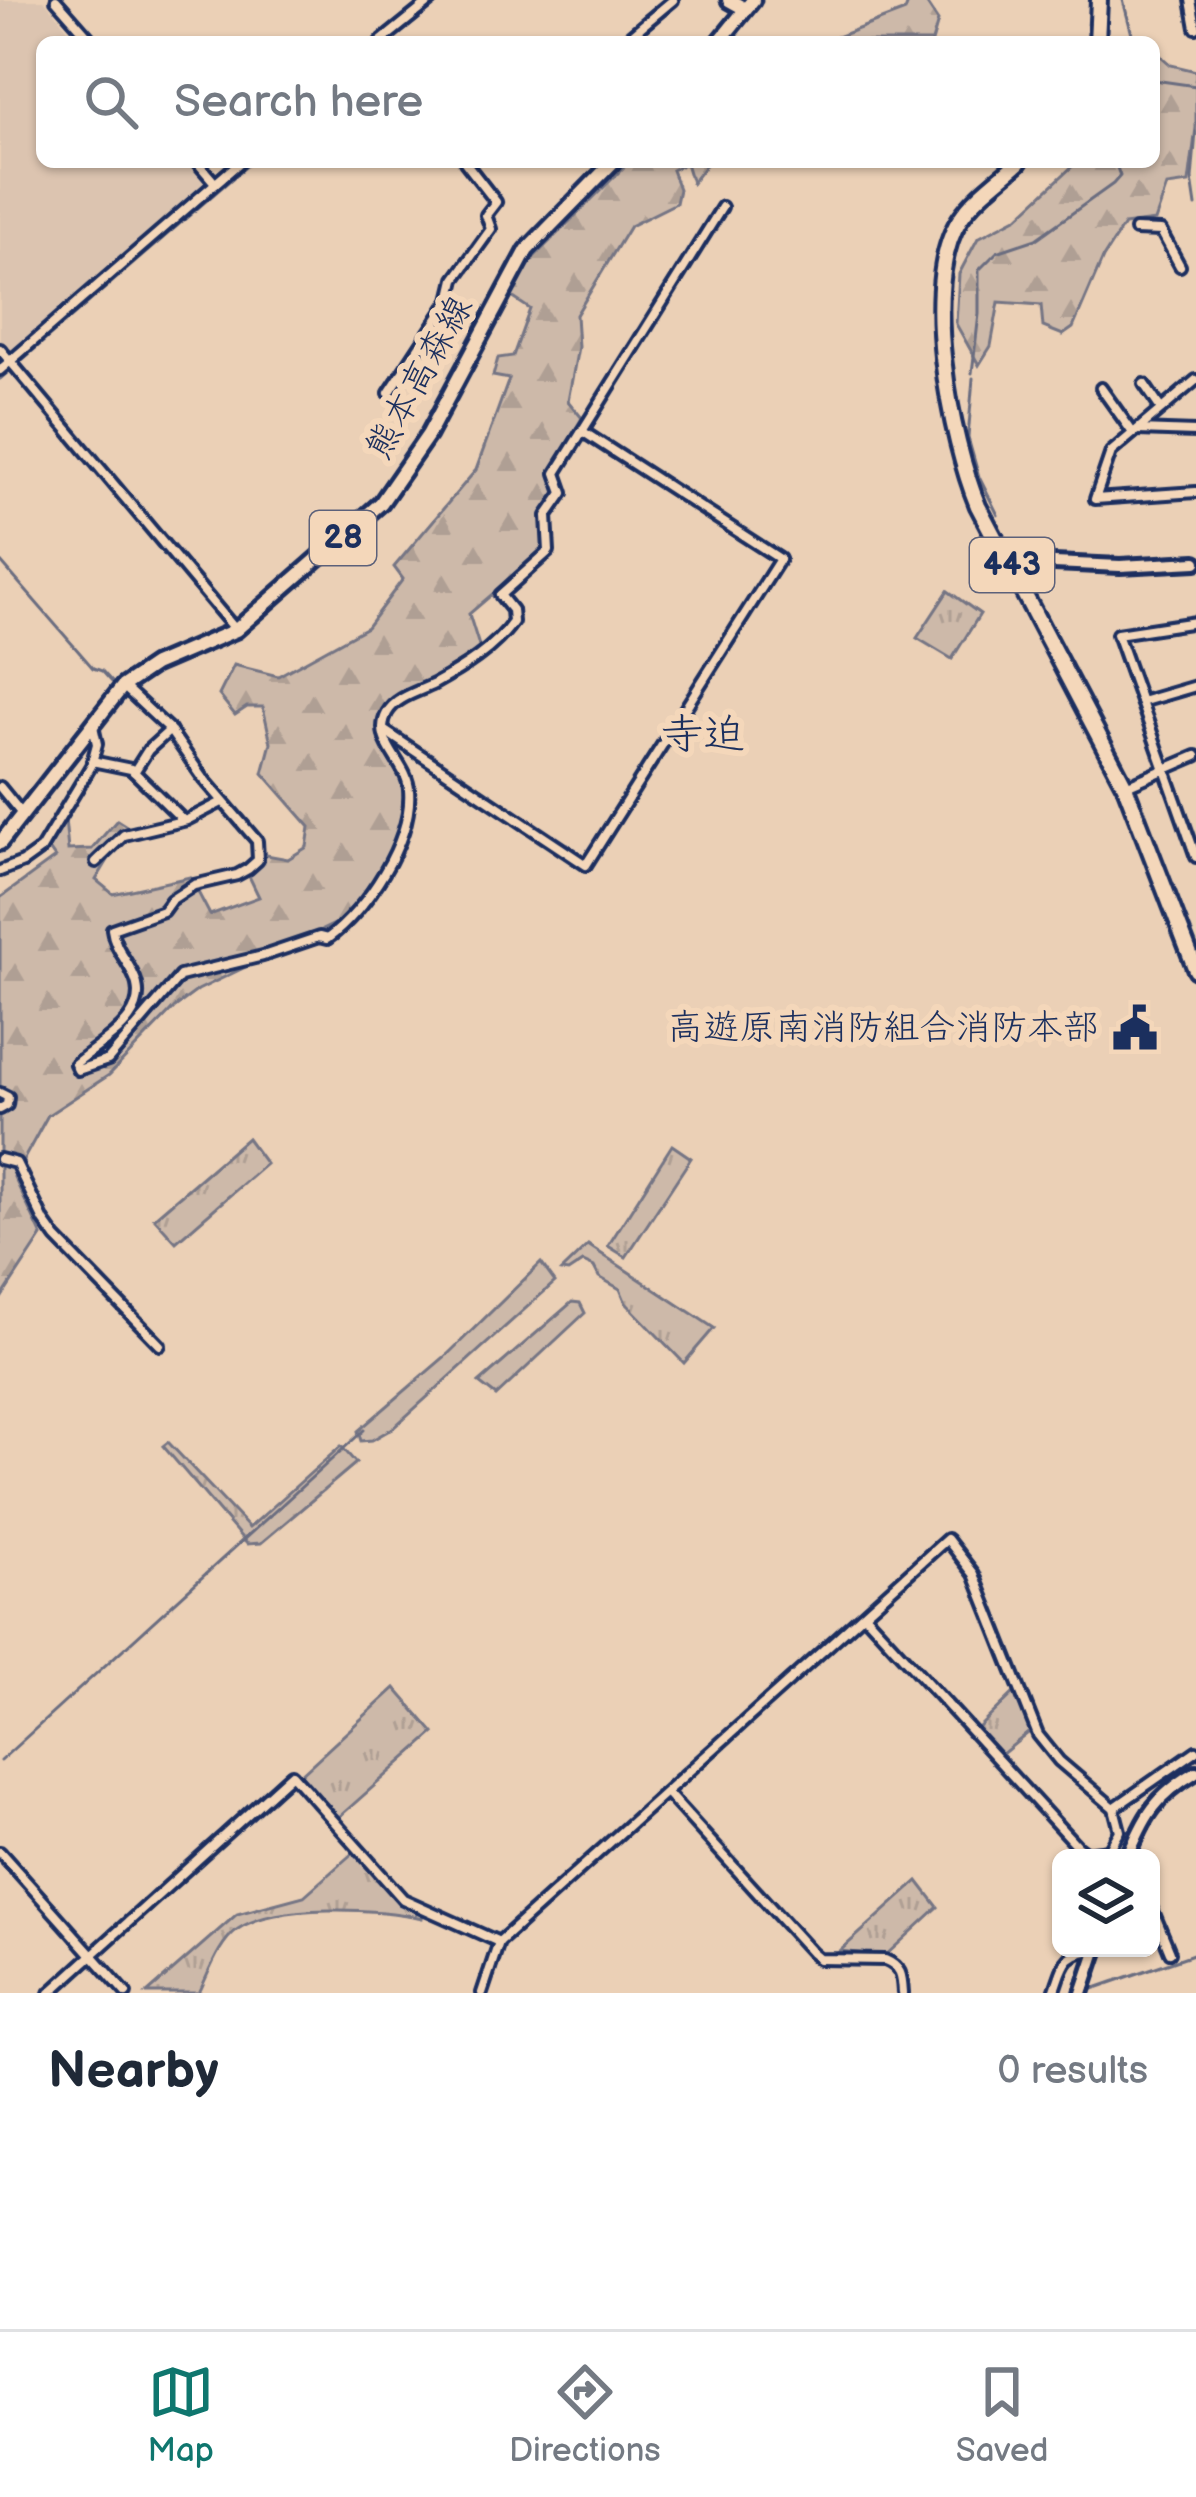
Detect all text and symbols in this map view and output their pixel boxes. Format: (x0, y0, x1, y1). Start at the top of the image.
search box (36, 36, 1160, 168)
icon: search (78, 69, 144, 135)
text: Search here (174, 75, 423, 130)
street label: 熊本高森線 (358, 289, 482, 467)
road number: 28 (310, 511, 376, 565)
road number: 443 (970, 538, 1054, 592)
district label: 寺迫 (661, 710, 745, 761)
public building icon: 高遊原南消防組合消防本部 (1110, 1003, 1160, 1053)
place label: 高遊原南消防組合消防本部 (667, 1007, 1099, 1050)
map controls (1052, 1849, 1160, 1957)
button: layers (1052, 1849, 1160, 1957)
text: Nearby (48, 2041, 219, 2102)
text: 0 results (997, 2048, 1148, 2095)
tab: Map (148, 2359, 214, 2471)
tab: Directions (509, 2359, 661, 2471)
tab: Saved (956, 2359, 1048, 2471)

